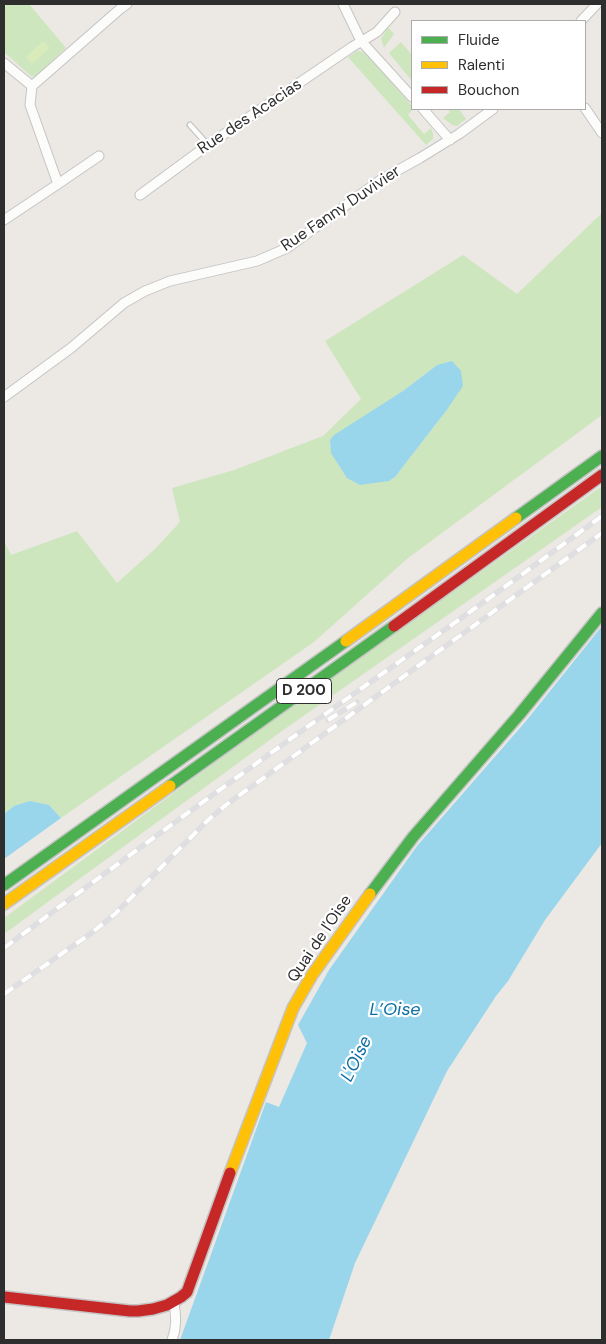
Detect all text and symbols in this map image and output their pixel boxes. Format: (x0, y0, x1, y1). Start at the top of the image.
legend (411, 20, 586, 110)
text: Fluide (458, 30, 500, 50)
text: Ralenti (458, 55, 505, 75)
street label: Rue des Acacias (194, 75, 306, 159)
text: Bouchon (458, 80, 519, 100)
street label: Rue Fanny Duvivier (278, 162, 404, 256)
road number: D 200 (276, 678, 332, 704)
street label: Quai de l'Oise (284, 892, 356, 986)
water label: L’Oise (370, 999, 420, 1021)
water label: L'Oise (337, 1033, 377, 1085)

